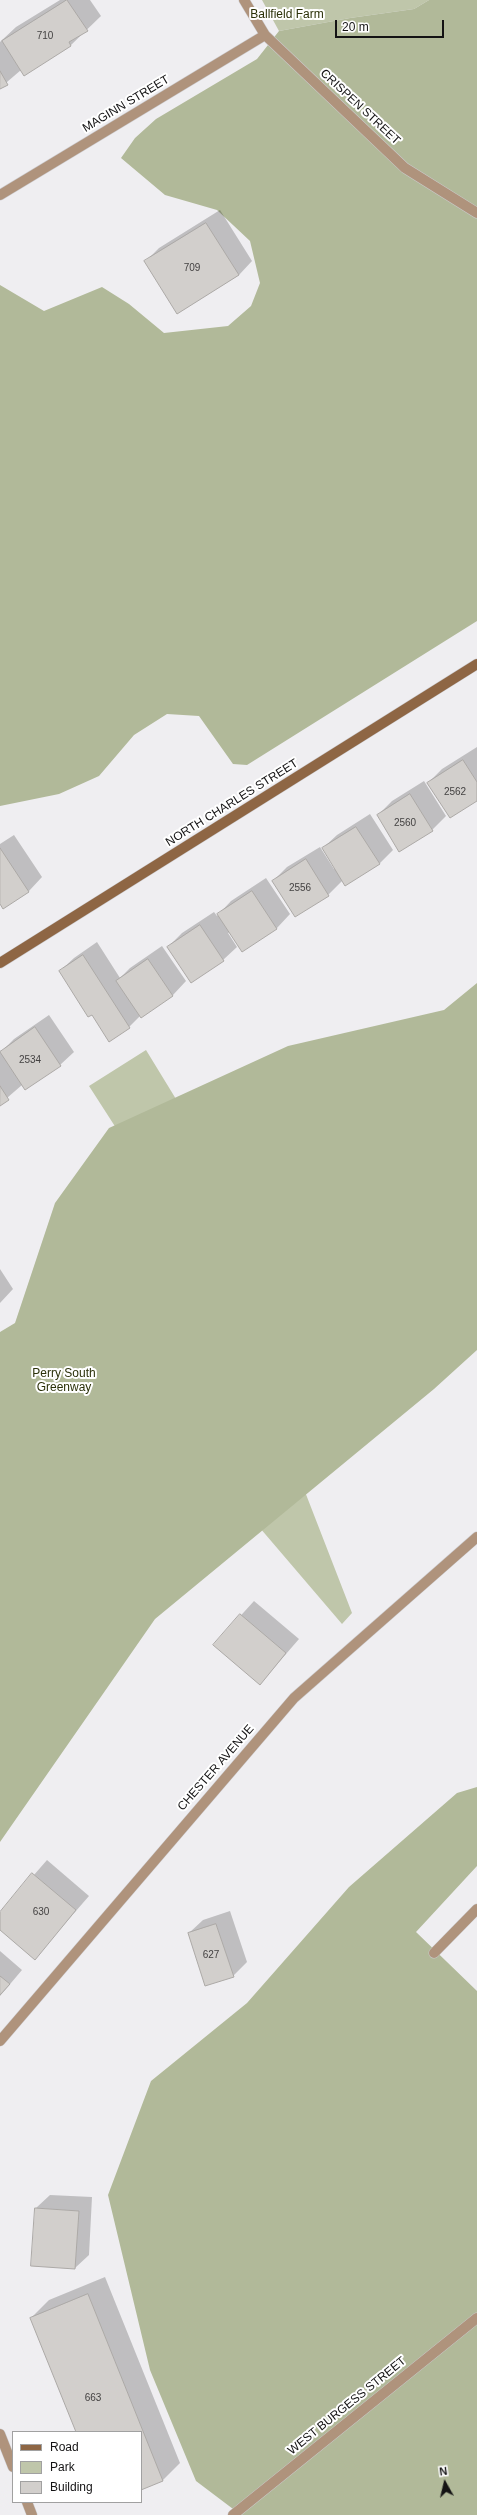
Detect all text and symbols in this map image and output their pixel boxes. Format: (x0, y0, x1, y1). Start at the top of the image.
park label: Ballfield Farm (250, 8, 324, 22)
scale bar (337, 12, 446, 38)
text: 20 m (342, 20, 369, 34)
house number: 710 (37, 30, 53, 42)
street label: CRISPEN STREET (317, 66, 403, 148)
street label: MAGINN STREET (80, 72, 172, 136)
house number: 709 (184, 262, 200, 274)
street label: NORTH CHARLES STREET (163, 756, 301, 850)
house number: 2562 (444, 786, 466, 798)
house number: 2560 (394, 817, 416, 829)
house number: 2556 (289, 882, 311, 894)
house number: 2534 (19, 1054, 41, 1066)
park label: Perry South Greenway (32, 1367, 96, 1395)
street label: CHESTER AVENUE (175, 1722, 257, 1814)
house number: 630 (33, 1906, 49, 1918)
house number: 627 (203, 1949, 219, 1961)
street label: WEST BURGESS STREET (285, 2354, 409, 2458)
house number: 663 (85, 2392, 101, 2404)
legend (12, 2431, 142, 2503)
text: Road (50, 2440, 79, 2454)
text: Park (50, 2460, 75, 2474)
north arrow (425, 2463, 465, 2503)
text: N (439, 2465, 448, 2478)
text: Building (50, 2480, 93, 2494)

